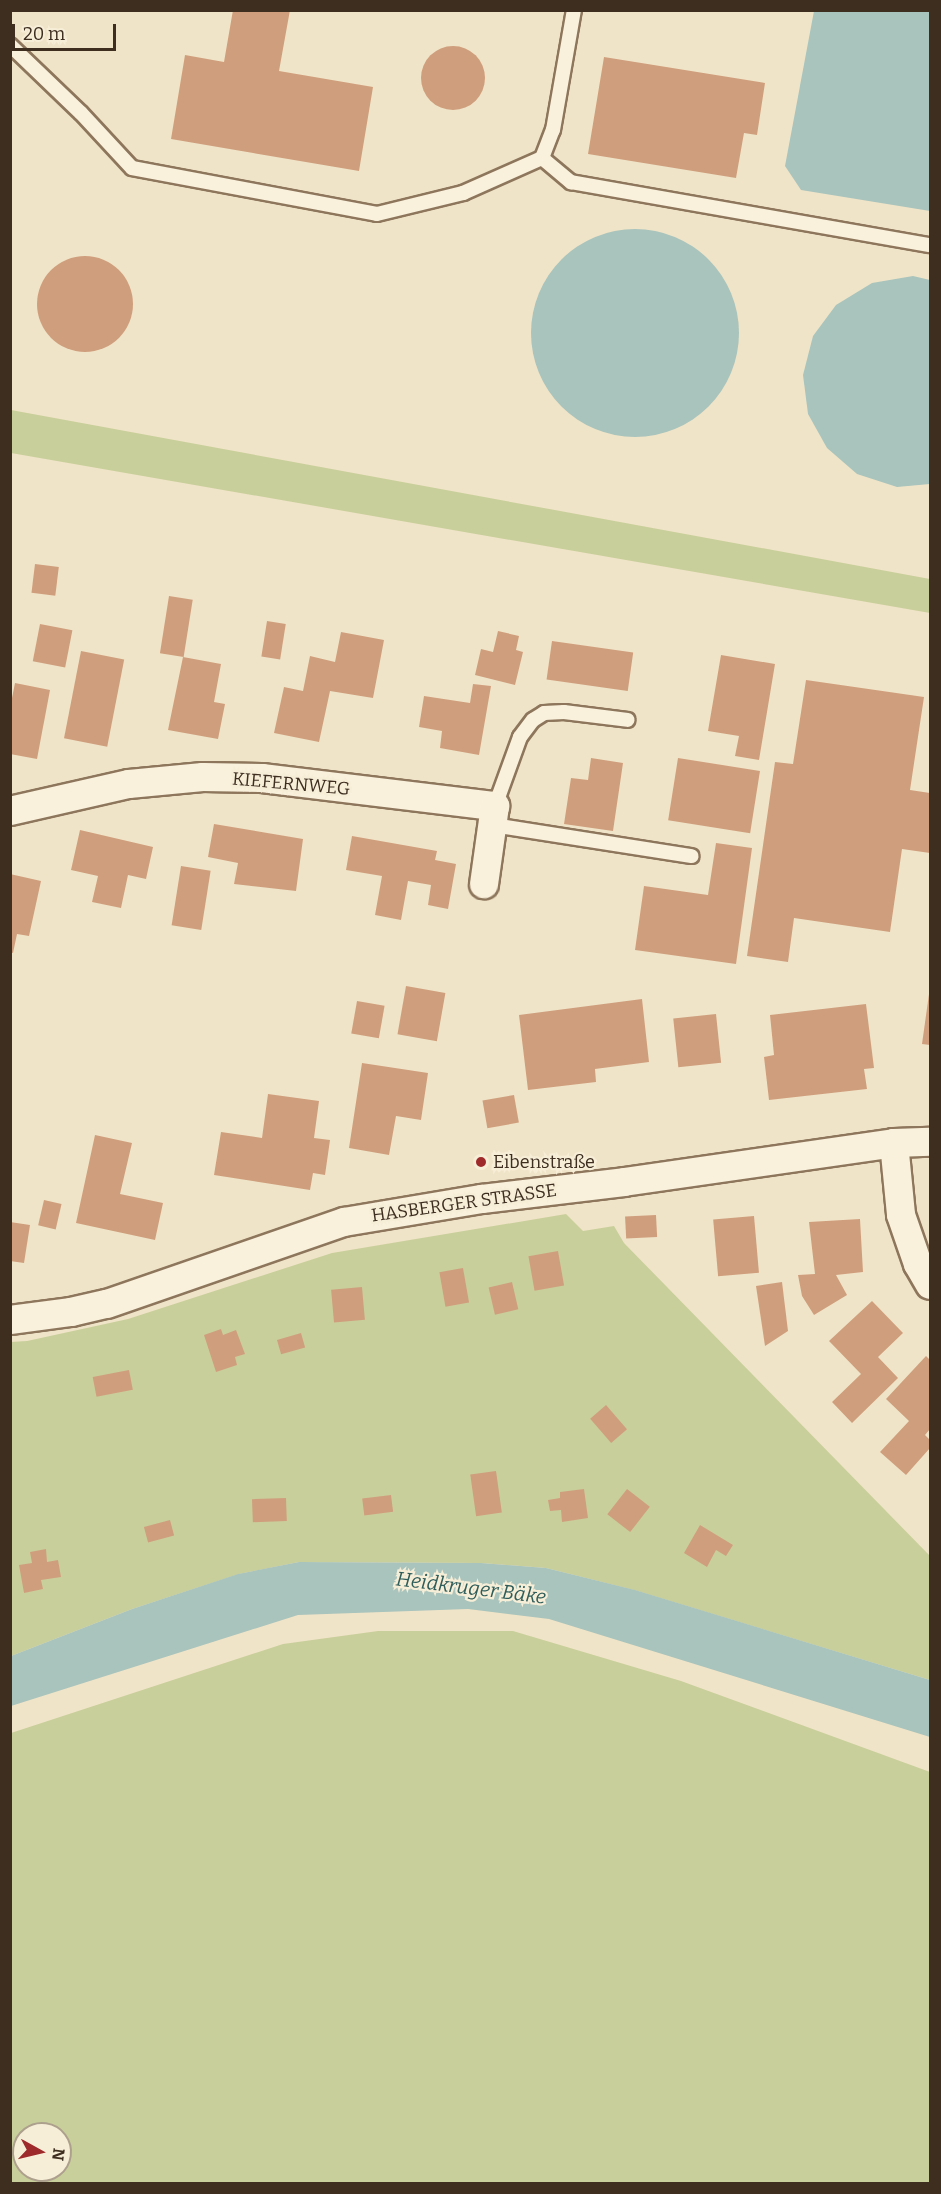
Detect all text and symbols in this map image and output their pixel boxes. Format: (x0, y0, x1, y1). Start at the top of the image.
scale bar (15, 12, 118, 50)
text: 20 m (23, 23, 65, 45)
street label: KIEFERNWEG (231, 768, 351, 800)
place label: Eibenstraße (493, 1151, 595, 1173)
marker: Eibenstraße (474, 1155, 488, 1169)
street label: HASBERGER STRASSE (370, 1179, 558, 1227)
water label: Heidkruger Bäke (395, 1567, 547, 1609)
north arrow (12, 2122, 72, 2182)
text: N (48, 2147, 69, 2162)

